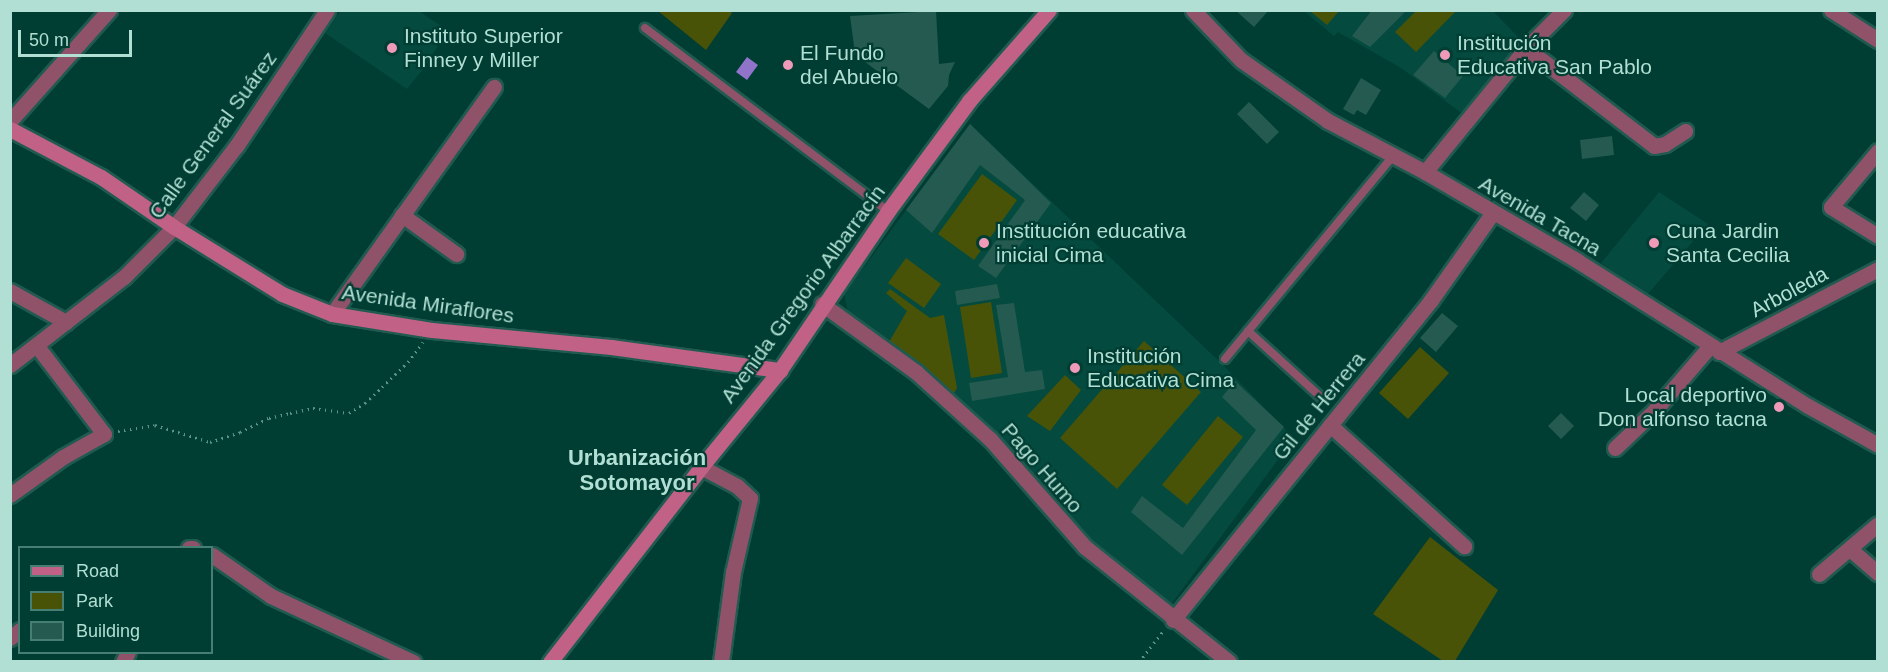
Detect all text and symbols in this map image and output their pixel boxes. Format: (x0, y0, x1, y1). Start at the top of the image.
scale bar (21, 18, 135, 56)
place label: Instituto Superior Finney y Miller (404, 23, 563, 73)
text: 50 m (29, 30, 69, 50)
place label: Institución Educativa San Pablo (1457, 30, 1652, 80)
place label: El Fundo del Abuelo (800, 40, 899, 90)
marker: Instituto Superior Finney y Miller (385, 41, 399, 55)
street label: Calle General Suárez (144, 46, 282, 224)
marker: Institución Educativa San Pablo (1438, 48, 1452, 62)
marker: El Fundo del Abuelo (781, 58, 795, 72)
street label: Avenida Tacna (1474, 171, 1606, 261)
street label: Avenida Gregorio Albarracín (715, 180, 891, 408)
place label: Institución educativa inicial Cima (996, 218, 1186, 268)
place label: Cuna Jardin Santa Cecilia (1666, 218, 1790, 268)
marker: Institución educativa inicial Cima (977, 236, 991, 250)
marker: Cuna Jardin Santa Cecilia (1647, 236, 1661, 250)
street label: Arboleda (1746, 261, 1832, 323)
street label: Avenida Miraflores (340, 279, 516, 329)
place label: Institución Educativa Cima (1087, 343, 1234, 393)
street label: Gil de Herrera (1268, 347, 1370, 465)
marker: Institución Educativa Cima (1068, 361, 1082, 375)
place label: Local deportivo Don alfonso tacna (1598, 382, 1767, 432)
marker: Local deportivo Don alfonso tacna (1772, 400, 1786, 414)
street label: Pago Humo (996, 418, 1088, 518)
district label: Urbanización Sotomayor (568, 444, 706, 496)
legend (18, 546, 213, 654)
text: Road (76, 561, 119, 581)
text: Park (76, 591, 113, 611)
text: Building (76, 621, 140, 641)

